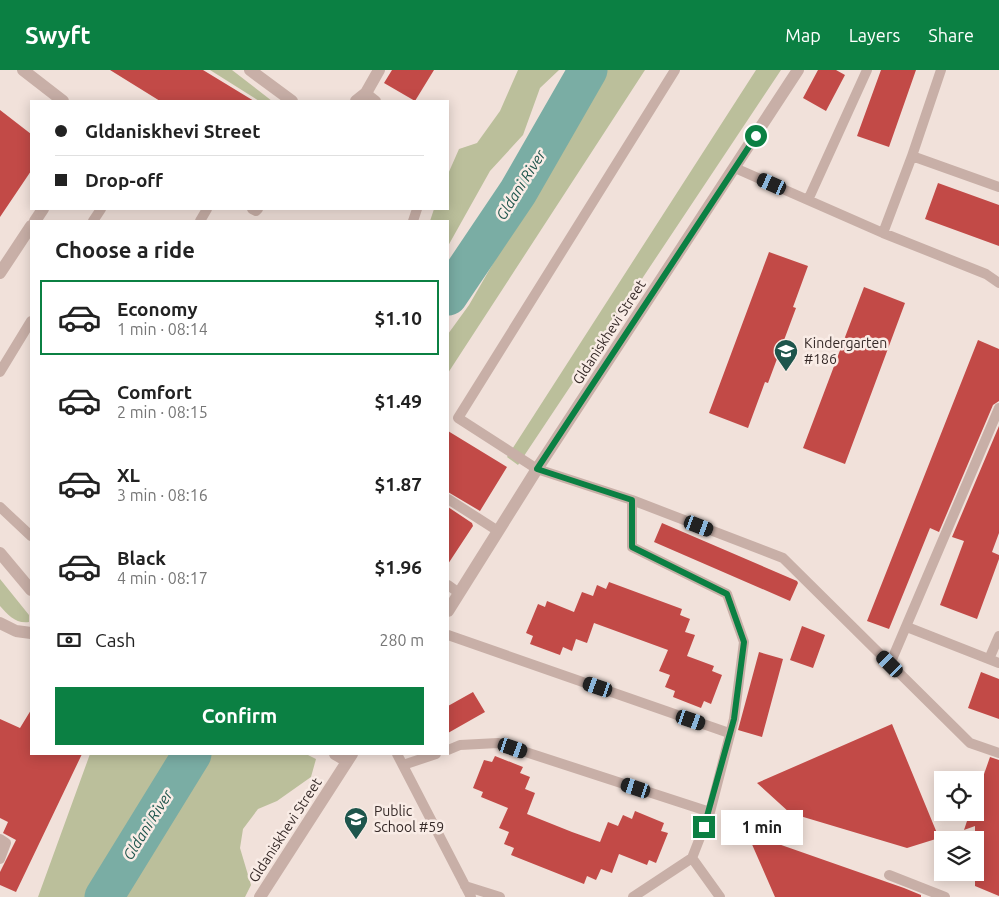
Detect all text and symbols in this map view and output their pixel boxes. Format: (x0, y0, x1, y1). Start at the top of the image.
text: Swyft (25, 22, 91, 49)
text: Map (785, 25, 821, 45)
text: Layers (849, 25, 900, 45)
text: Share (928, 25, 974, 45)
text: Gldaniskhevi Street (85, 120, 260, 142)
route start (745, 125, 767, 147)
water label: Gldani River (492, 146, 549, 223)
text: Drop-off (85, 169, 163, 191)
car (755, 171, 788, 197)
text: Choose a ride (55, 237, 195, 262)
street label: Gldaniskhevi Street (569, 276, 649, 387)
icon: car (57, 295, 102, 340)
text: Economy (117, 298, 198, 320)
text: $1.10 (374, 307, 422, 329)
text: 1 min · 08:14 (117, 320, 208, 338)
place label: Kindergarten #186 (804, 335, 887, 367)
school or university icon: Kindergarten #186 (773, 338, 799, 372)
icon: car (57, 378, 102, 423)
text: Comfort (117, 381, 192, 403)
text: $1.49 (374, 390, 422, 412)
text: 2 min · 08:15 (117, 403, 208, 421)
icon: car (57, 461, 102, 506)
text: XL (117, 464, 140, 486)
text: $1.87 (374, 473, 422, 495)
text: 3 min · 08:16 (117, 486, 208, 504)
car (682, 514, 715, 538)
icon: car (57, 544, 102, 589)
text: Black (117, 547, 166, 569)
text: $1.96 (374, 556, 422, 578)
text: 4 min · 08:17 (117, 569, 208, 587)
icon: cash (55, 626, 83, 654)
text: Cash (95, 629, 136, 651)
text: 280 m (379, 631, 424, 649)
car (874, 648, 905, 680)
car (581, 675, 614, 699)
button: Confirm (55, 687, 424, 745)
car (674, 708, 707, 732)
car (496, 736, 529, 760)
map controls (934, 771, 984, 881)
button: locate (934, 771, 984, 821)
street label: Gldaniskhevi Street (245, 774, 325, 885)
car (619, 776, 652, 800)
water label: Gldani River (119, 786, 176, 863)
place label: Public School #59 (374, 803, 444, 835)
school or university icon: Public School #59 (343, 806, 369, 840)
callout: 1 min (722, 810, 804, 844)
route end (693, 816, 715, 838)
text: 1 min (742, 818, 782, 836)
button: layers (934, 831, 984, 881)

